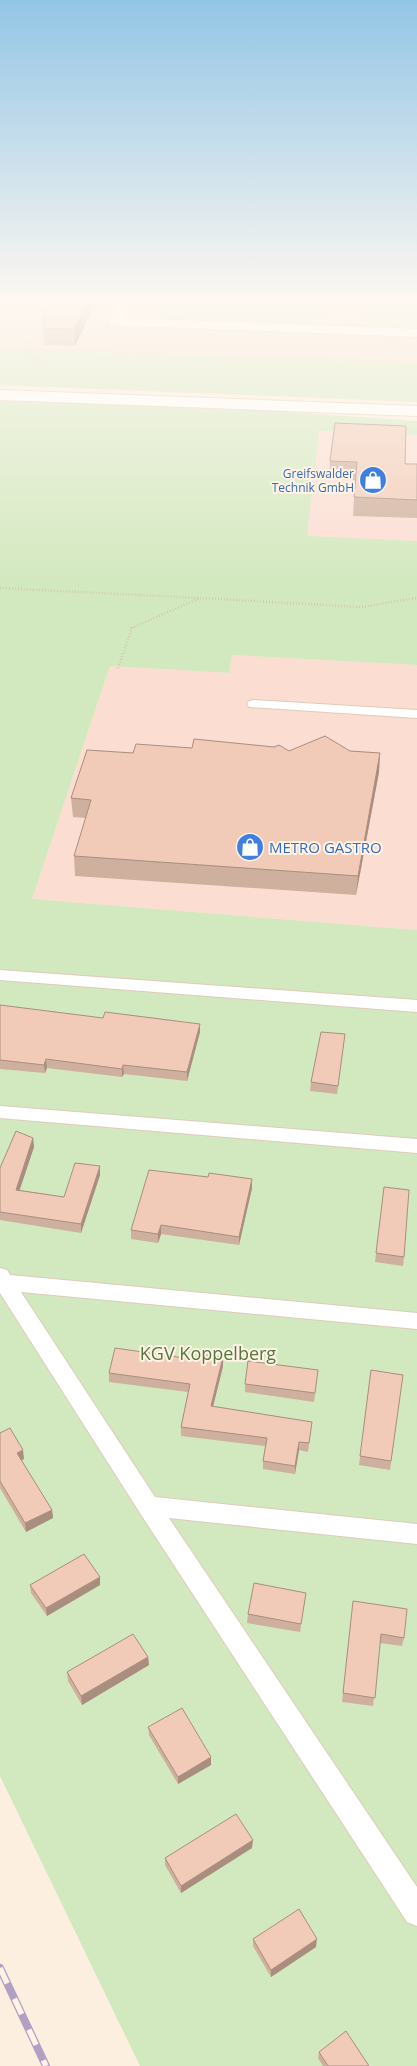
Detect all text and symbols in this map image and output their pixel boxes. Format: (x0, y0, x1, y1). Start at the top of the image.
place label: Greifswalder Technik GmbH (272, 465, 354, 496)
shop icon: Greifswalder Technik GmbH (358, 465, 388, 495)
shop icon: METRO GASTRO (235, 832, 265, 862)
place label: METRO GASTRO (269, 837, 382, 857)
park label: KGV Koppelberg (140, 1341, 276, 1365)

